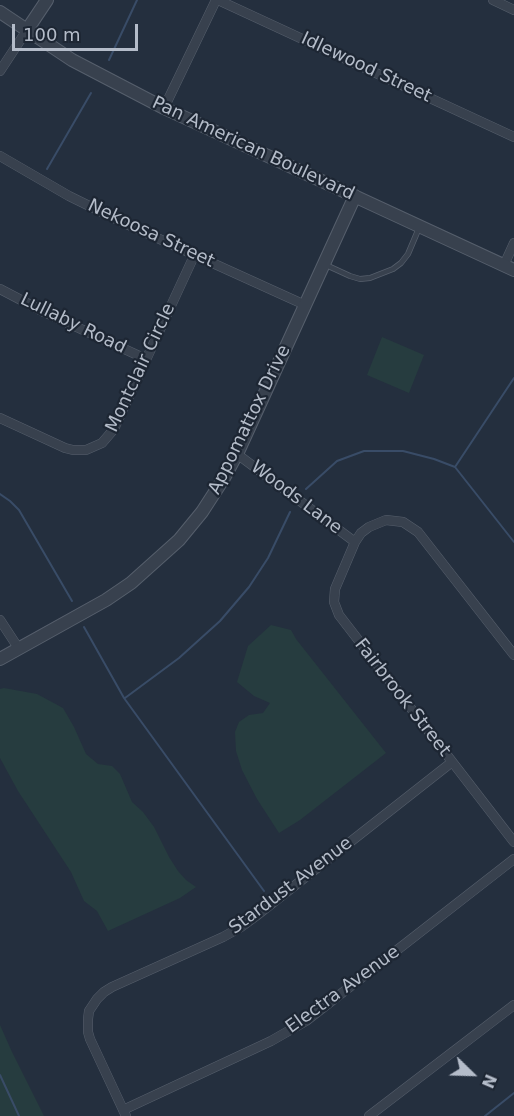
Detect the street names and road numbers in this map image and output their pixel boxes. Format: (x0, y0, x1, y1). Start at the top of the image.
street label: Idlewood Street (297, 28, 435, 108)
street label: Pan American Boulevard (148, 93, 358, 205)
street label: Nekoosa Street (84, 195, 218, 273)
street label: Lullaby Road (17, 289, 129, 359)
street label: Montclair Circle (102, 300, 180, 436)
street label: Appomattox Drive (204, 342, 296, 498)
street label: Woods Lane (246, 457, 346, 539)
street label: Fairbrook Street (349, 635, 455, 761)
street label: Stardust Avenue (225, 833, 357, 939)
street label: Electra Avenue (282, 941, 404, 1039)

